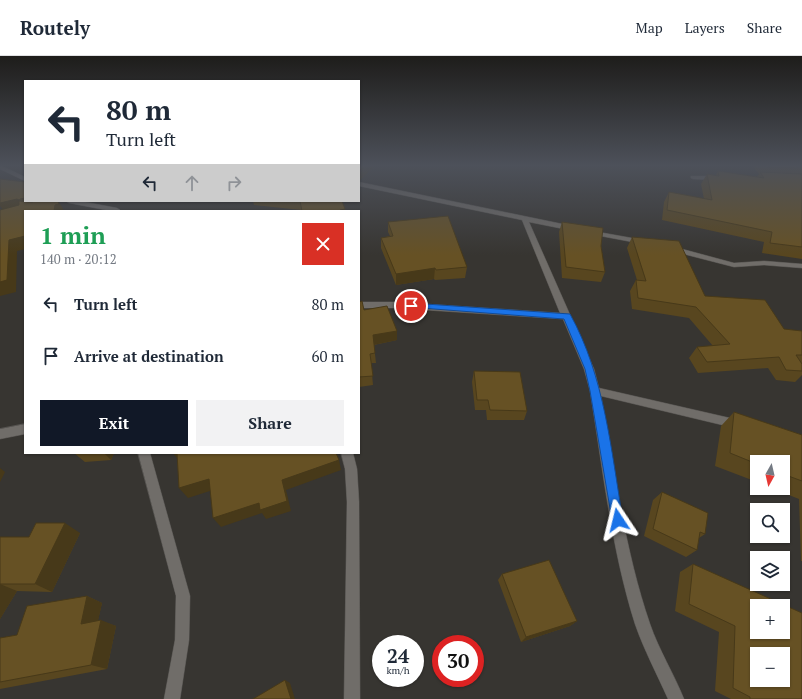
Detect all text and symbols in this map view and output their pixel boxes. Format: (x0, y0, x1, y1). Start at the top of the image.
text: Routely (20, 15, 90, 40)
text: Map (636, 18, 663, 37)
text: Layers (685, 18, 725, 37)
text: Share (747, 18, 782, 37)
text: 80 m (106, 91, 171, 128)
icon: left (40, 96, 92, 148)
text: Turn left (106, 127, 176, 151)
icon: left (139, 172, 161, 194)
icon: ahead (181, 172, 203, 194)
icon: right (223, 172, 245, 194)
text: 1 min (40, 219, 106, 251)
button: close (302, 223, 344, 265)
text: 140 m · 20:12 (40, 250, 117, 268)
pin (394, 289, 428, 323)
icon: left (40, 293, 62, 315)
text: Turn left (74, 294, 138, 314)
text: 80 m (311, 294, 344, 314)
icon: arrive (400, 295, 422, 317)
icon: arrive (40, 345, 62, 367)
text: Arrive at destination (74, 346, 224, 366)
text: 60 m (311, 346, 344, 366)
button: Exit (40, 400, 188, 446)
button: Share (196, 400, 344, 446)
north arrow (750, 455, 790, 495)
map controls (750, 455, 790, 687)
position arrow (597, 499, 639, 541)
button: search (750, 503, 790, 543)
button: layers (750, 551, 790, 591)
button: + (750, 599, 790, 639)
speed limit sign: 30 (432, 635, 484, 687)
text: 24 (387, 642, 409, 669)
button: − (750, 647, 790, 687)
text: km/h (386, 664, 410, 677)

